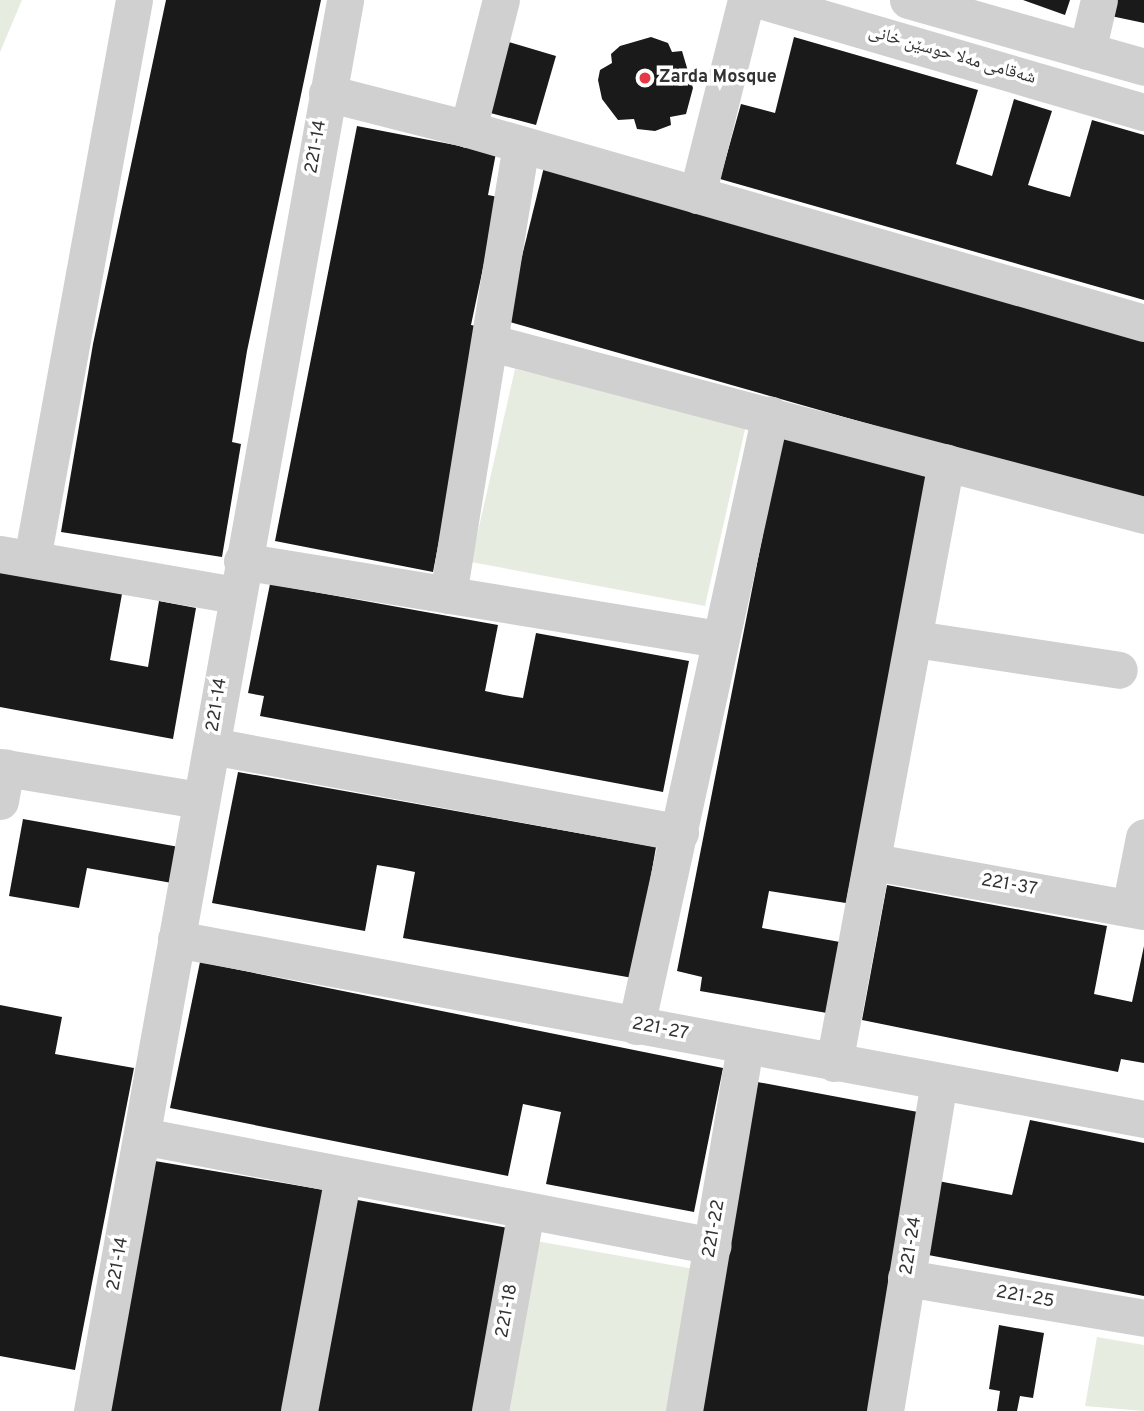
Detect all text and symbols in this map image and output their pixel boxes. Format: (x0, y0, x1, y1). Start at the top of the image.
street label: شەقامی مەلا حوسێن خانی (866, 22, 1038, 90)
place label: Zarda Mosque (659, 67, 777, 89)
marker: Zarda Mosque (637, 70, 653, 86)
street label: 221-14 (302, 118, 332, 176)
street label: 221-14 (203, 677, 233, 733)
street label: 221-37 (979, 870, 1039, 902)
street label: 221-27 (630, 1014, 690, 1046)
street label: 221-22 (699, 1198, 731, 1260)
street label: 221-24 (897, 1215, 927, 1277)
street label: 221-14 (104, 1235, 134, 1293)
street label: 221-18 (493, 1282, 523, 1340)
street label: 221-25 (994, 1282, 1056, 1314)

